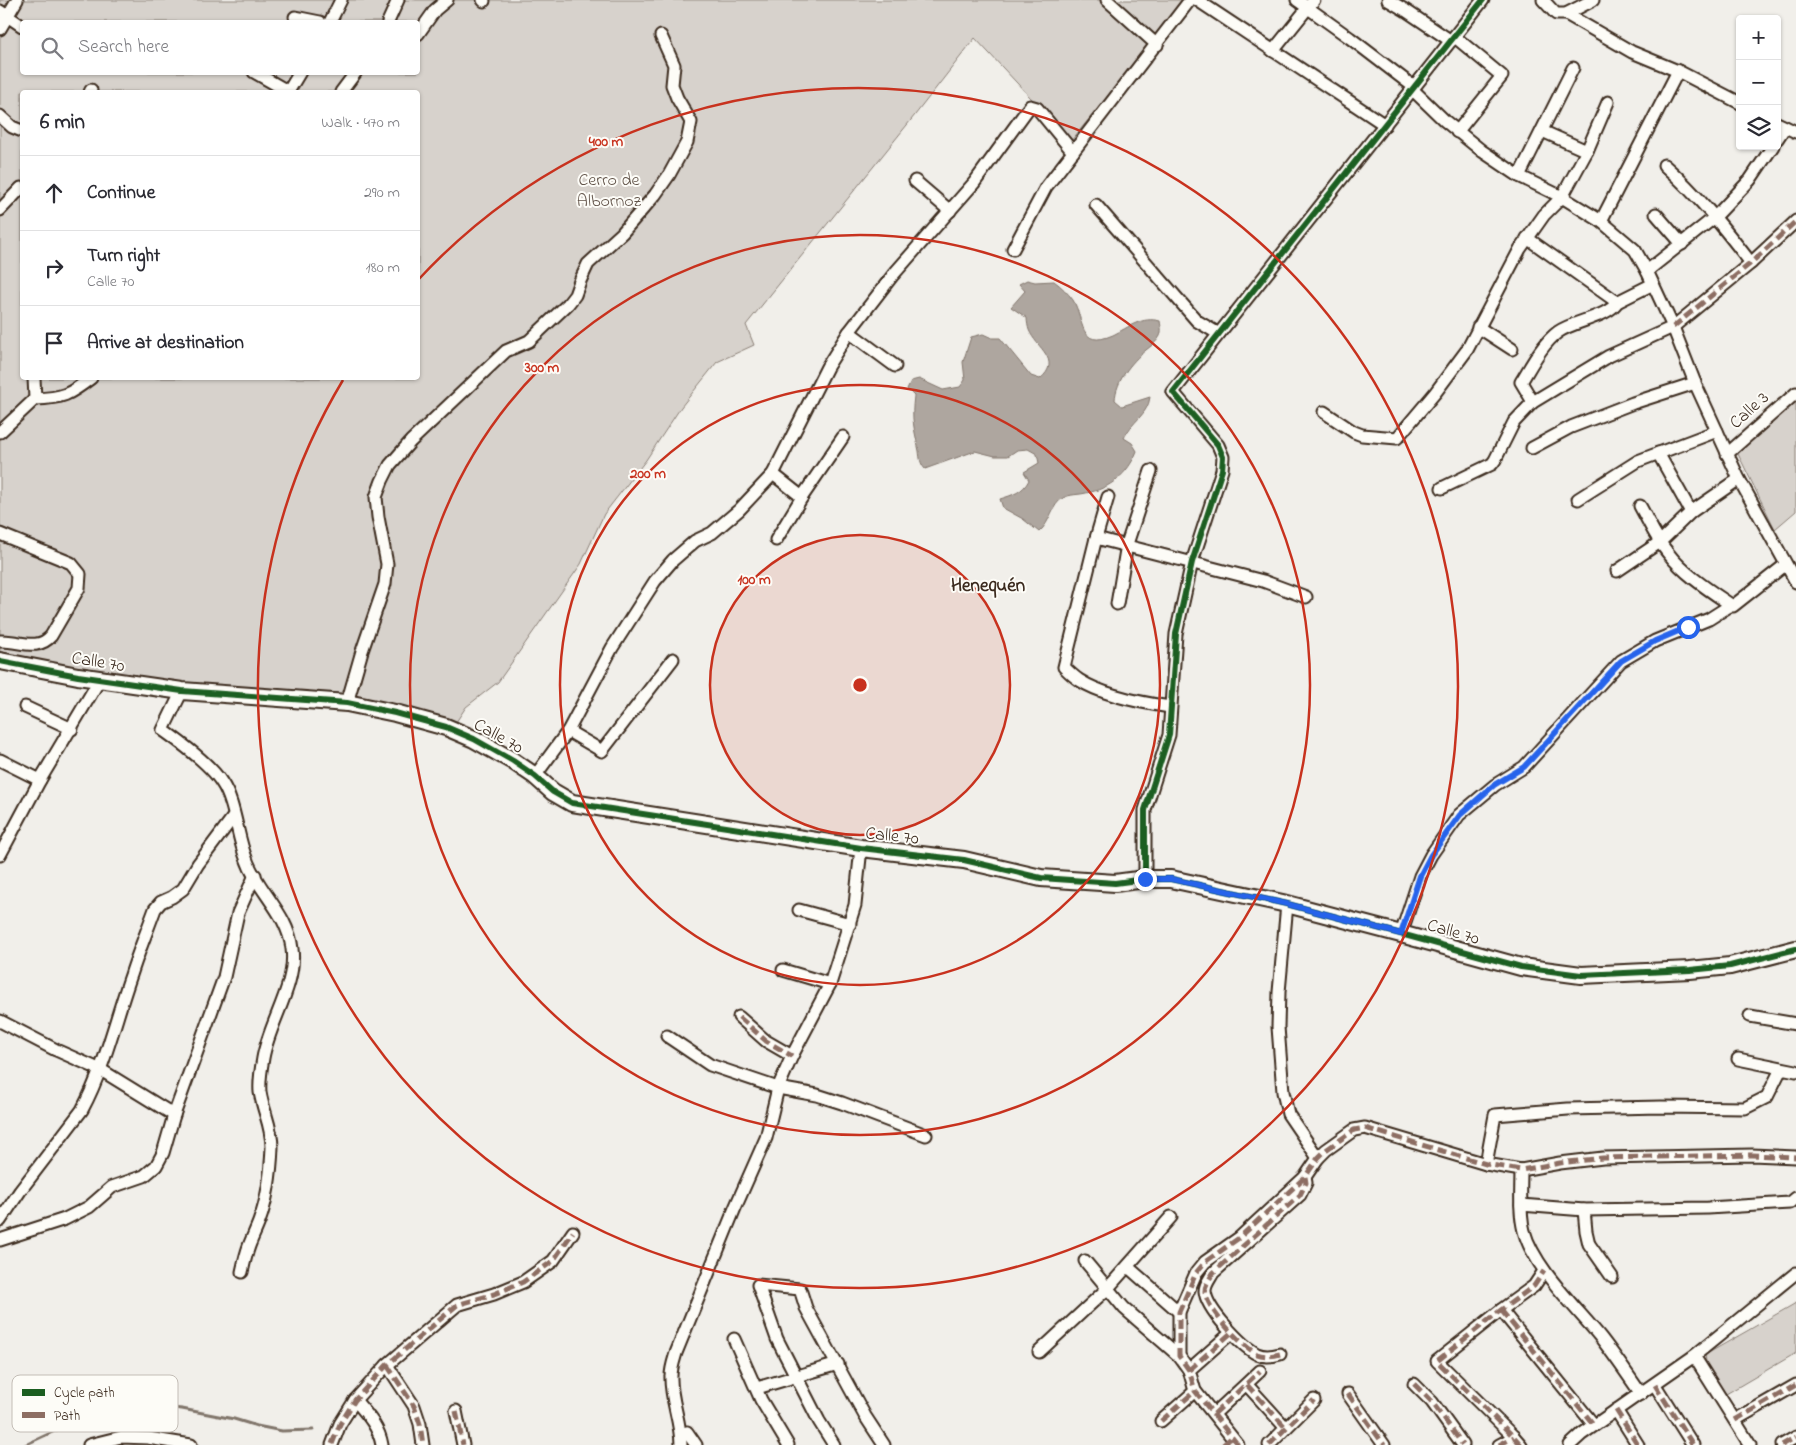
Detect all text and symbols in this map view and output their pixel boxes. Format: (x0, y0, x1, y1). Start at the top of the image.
map controls (1736, 15, 1781, 150)
button: + (1736, 15, 1781, 60)
search box (20, 20, 420, 75)
icon: search (38, 34, 66, 62)
text: Search here (78, 34, 169, 61)
button: − (1736, 60, 1781, 105)
button: layers (1736, 105, 1781, 150)
text: 6 min (40, 108, 85, 138)
text: Walk · 470 m (321, 111, 400, 135)
text: 400 m (588, 131, 624, 153)
park label: Cerro de Albornoz (577, 168, 642, 215)
icon: ahead (40, 179, 68, 207)
text: Continue (87, 180, 155, 207)
text: 290 m (364, 181, 400, 205)
text: Turn right (87, 243, 160, 270)
icon: right (40, 254, 68, 282)
text: 180 m (366, 256, 400, 280)
text: Calle 70 (87, 270, 134, 294)
icon: arrive (40, 329, 68, 357)
text: Arrive at destination (87, 330, 244, 357)
text: 300 m (524, 357, 560, 379)
street label: Calle 3 (1724, 386, 1776, 436)
text: 200 m (629, 463, 666, 485)
text: 100 m (737, 569, 771, 591)
district label: Henequén (951, 573, 1025, 600)
route start (1677, 616, 1700, 639)
street label: Calle 70 (70, 646, 127, 680)
centre of rings (851, 676, 869, 694)
street label: Calle 70 (468, 713, 528, 761)
street label: Calle 70 (864, 821, 920, 853)
route end (1134, 868, 1157, 891)
street label: Calle 70 (1424, 913, 1482, 953)
legend (12, 1375, 178, 1432)
text: Cycle path (54, 1383, 115, 1405)
text: Path (54, 1406, 80, 1427)

